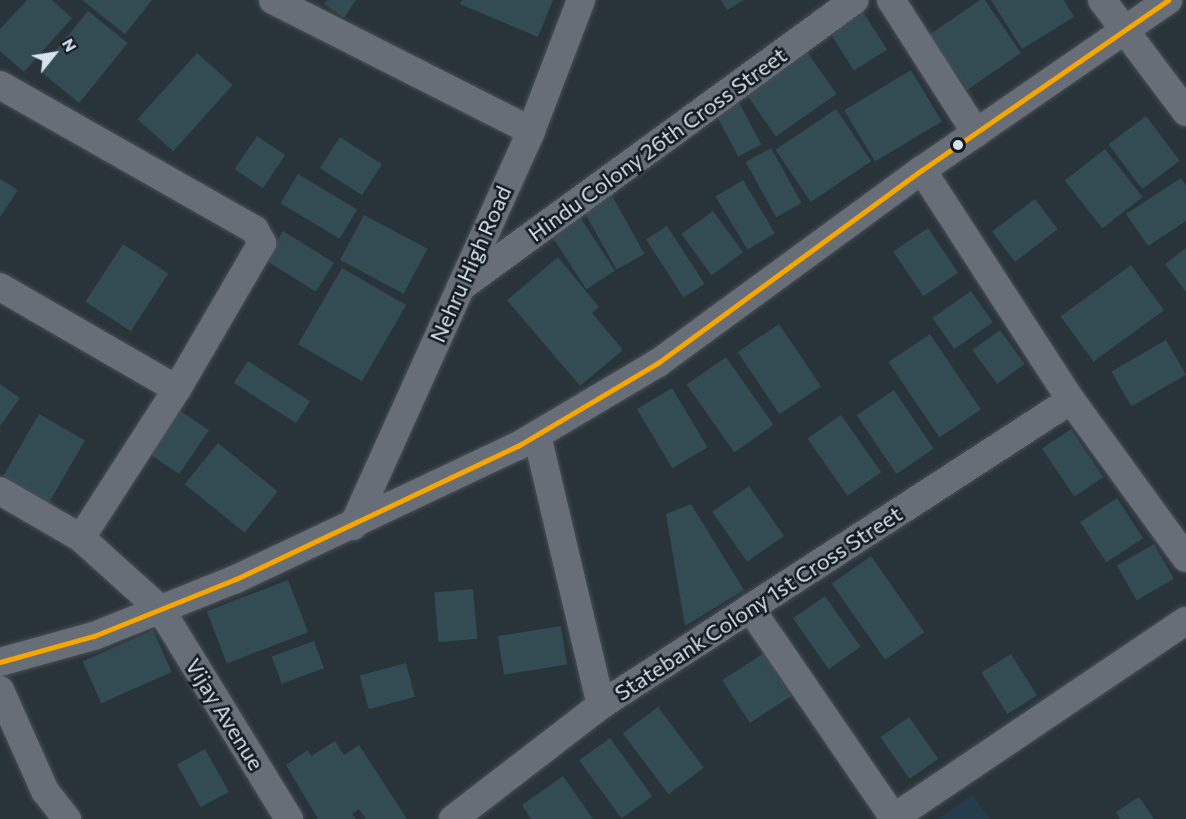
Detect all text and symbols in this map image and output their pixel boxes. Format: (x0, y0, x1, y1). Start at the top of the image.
north arrow (24, 24, 84, 84)
text: N (59, 35, 81, 55)
street label: Hindu Colony 26th Cross Street (523, 41, 791, 247)
unlabelled marker (952, 139, 964, 151)
street label: Nehru High Road (424, 182, 516, 346)
street label: Statebank Colony 1st Cross Street (609, 500, 907, 706)
street label: Vijay Avenue (180, 653, 270, 775)

